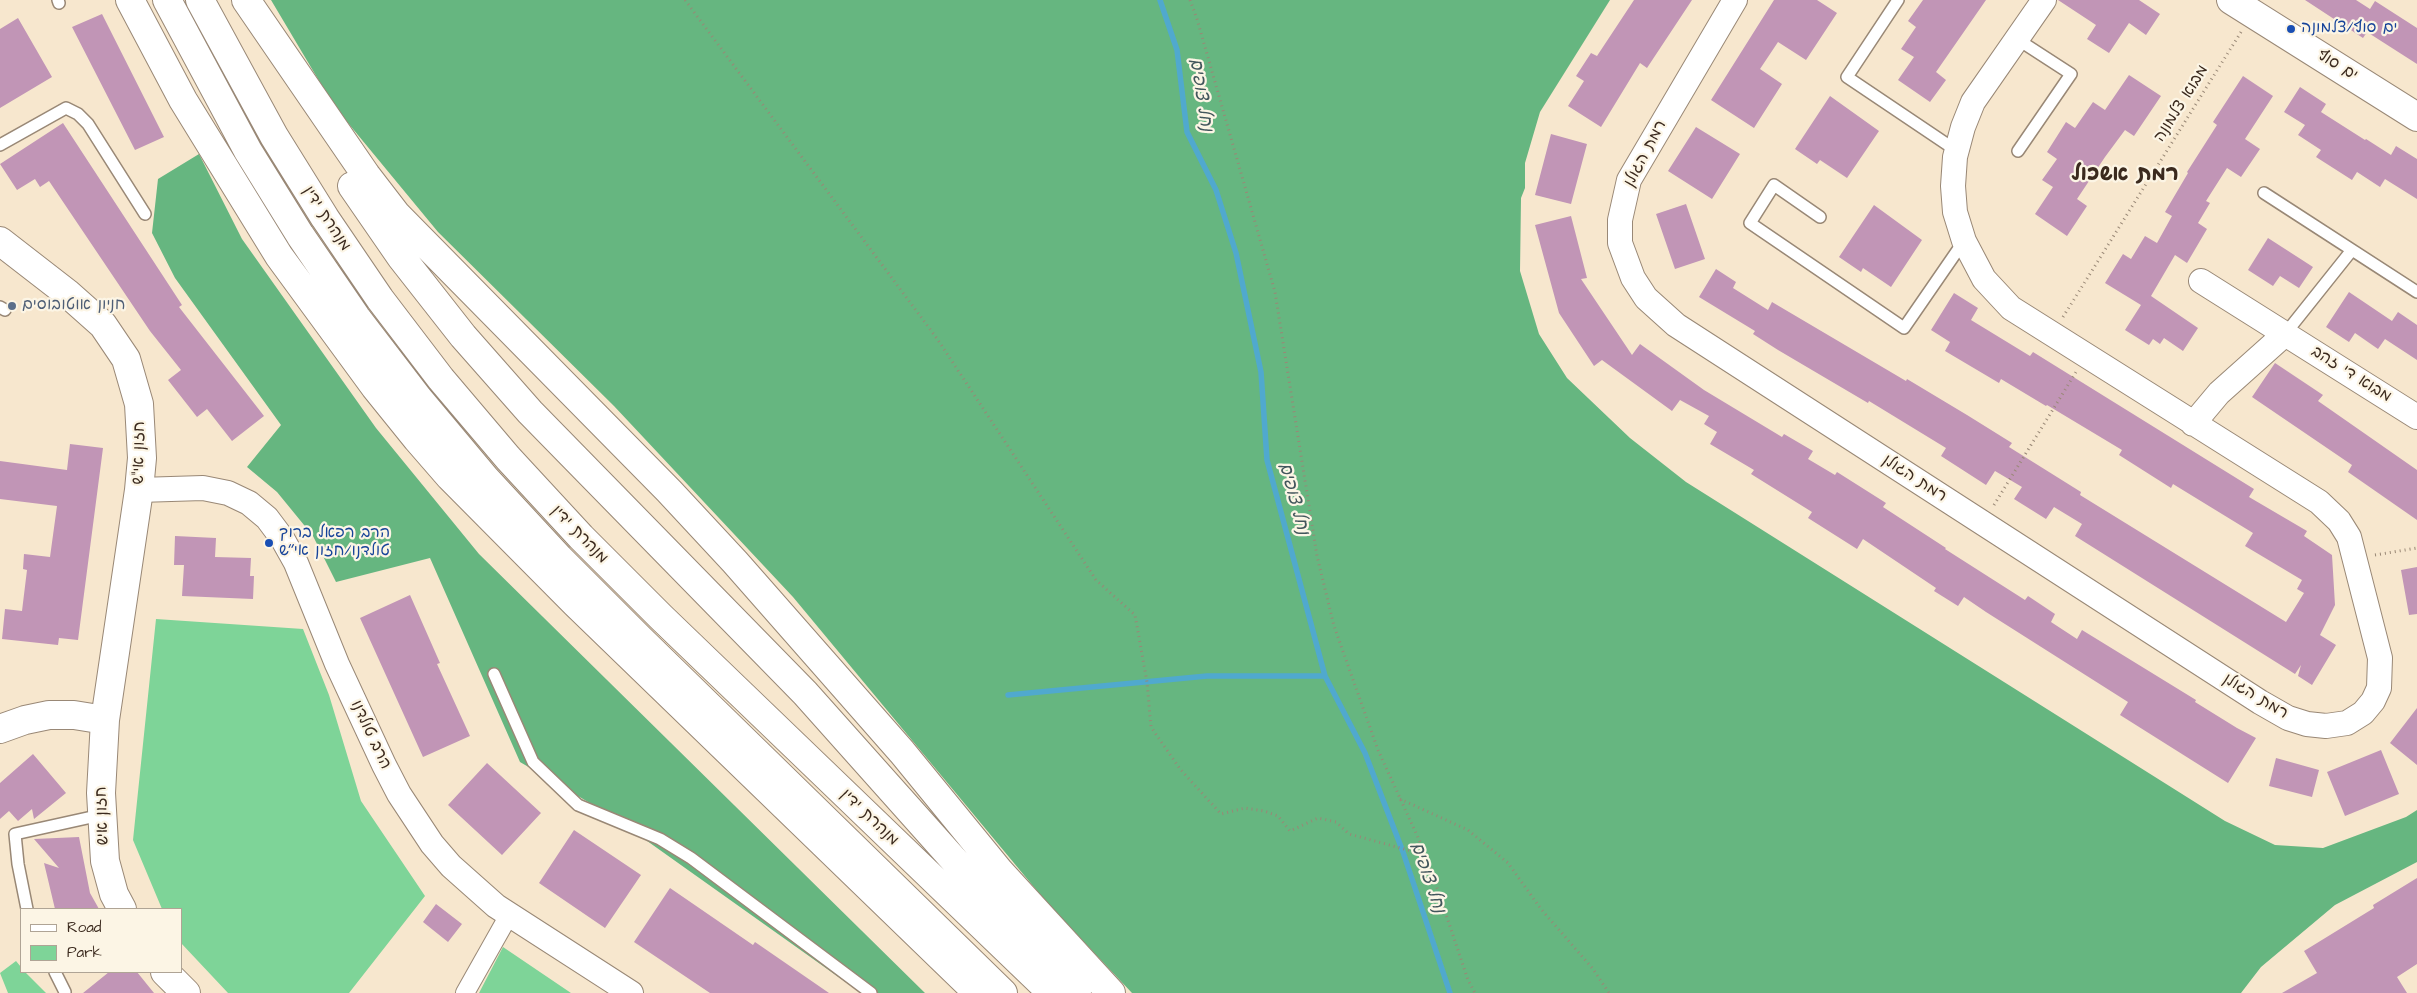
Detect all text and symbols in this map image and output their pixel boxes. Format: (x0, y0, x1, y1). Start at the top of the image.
place label: ים סוף/צלמונה (2301, 19, 2397, 39)
marker: ים סוף/צלמונה (2285, 23, 2297, 35)
street label: ים סוף (2313, 46, 2361, 86)
water label: נחל צופים (1184, 57, 1216, 133)
street label: מבוא צלמונה (2151, 62, 2213, 146)
street label: רמת הגולן (1620, 117, 1672, 191)
district label: רמת אשכול (2071, 163, 2179, 189)
street label: מנהרת ידין (298, 183, 354, 255)
place label: חניון אוטובוסים (22, 296, 125, 316)
marker: חניון אוטובוסים (6, 300, 18, 312)
street label: מבוא די זהב (2307, 343, 2395, 407)
street label: חזון אי"ש (130, 421, 150, 485)
street label: רמת הגולן (1878, 451, 1950, 507)
water label: נחל צופים (1273, 461, 1313, 537)
street label: מנהרת ידין (547, 502, 611, 568)
place label: הרב רפאל ברוך טולדנו/חזון אי״ש (279, 524, 390, 562)
marker: הרב רפאל ברוך טולדנו/חזון אי״ש (263, 537, 275, 549)
street label: רמת הגולן (2219, 670, 2291, 724)
street label: הרב טולדנו (346, 697, 394, 773)
street label: חזון איש (92, 786, 114, 846)
street label: מנהרת ידין (836, 786, 902, 850)
water label: נחל צופים (1405, 840, 1449, 916)
legend (20, 908, 182, 973)
text: Road (67, 917, 101, 938)
text: Park (67, 942, 102, 963)

